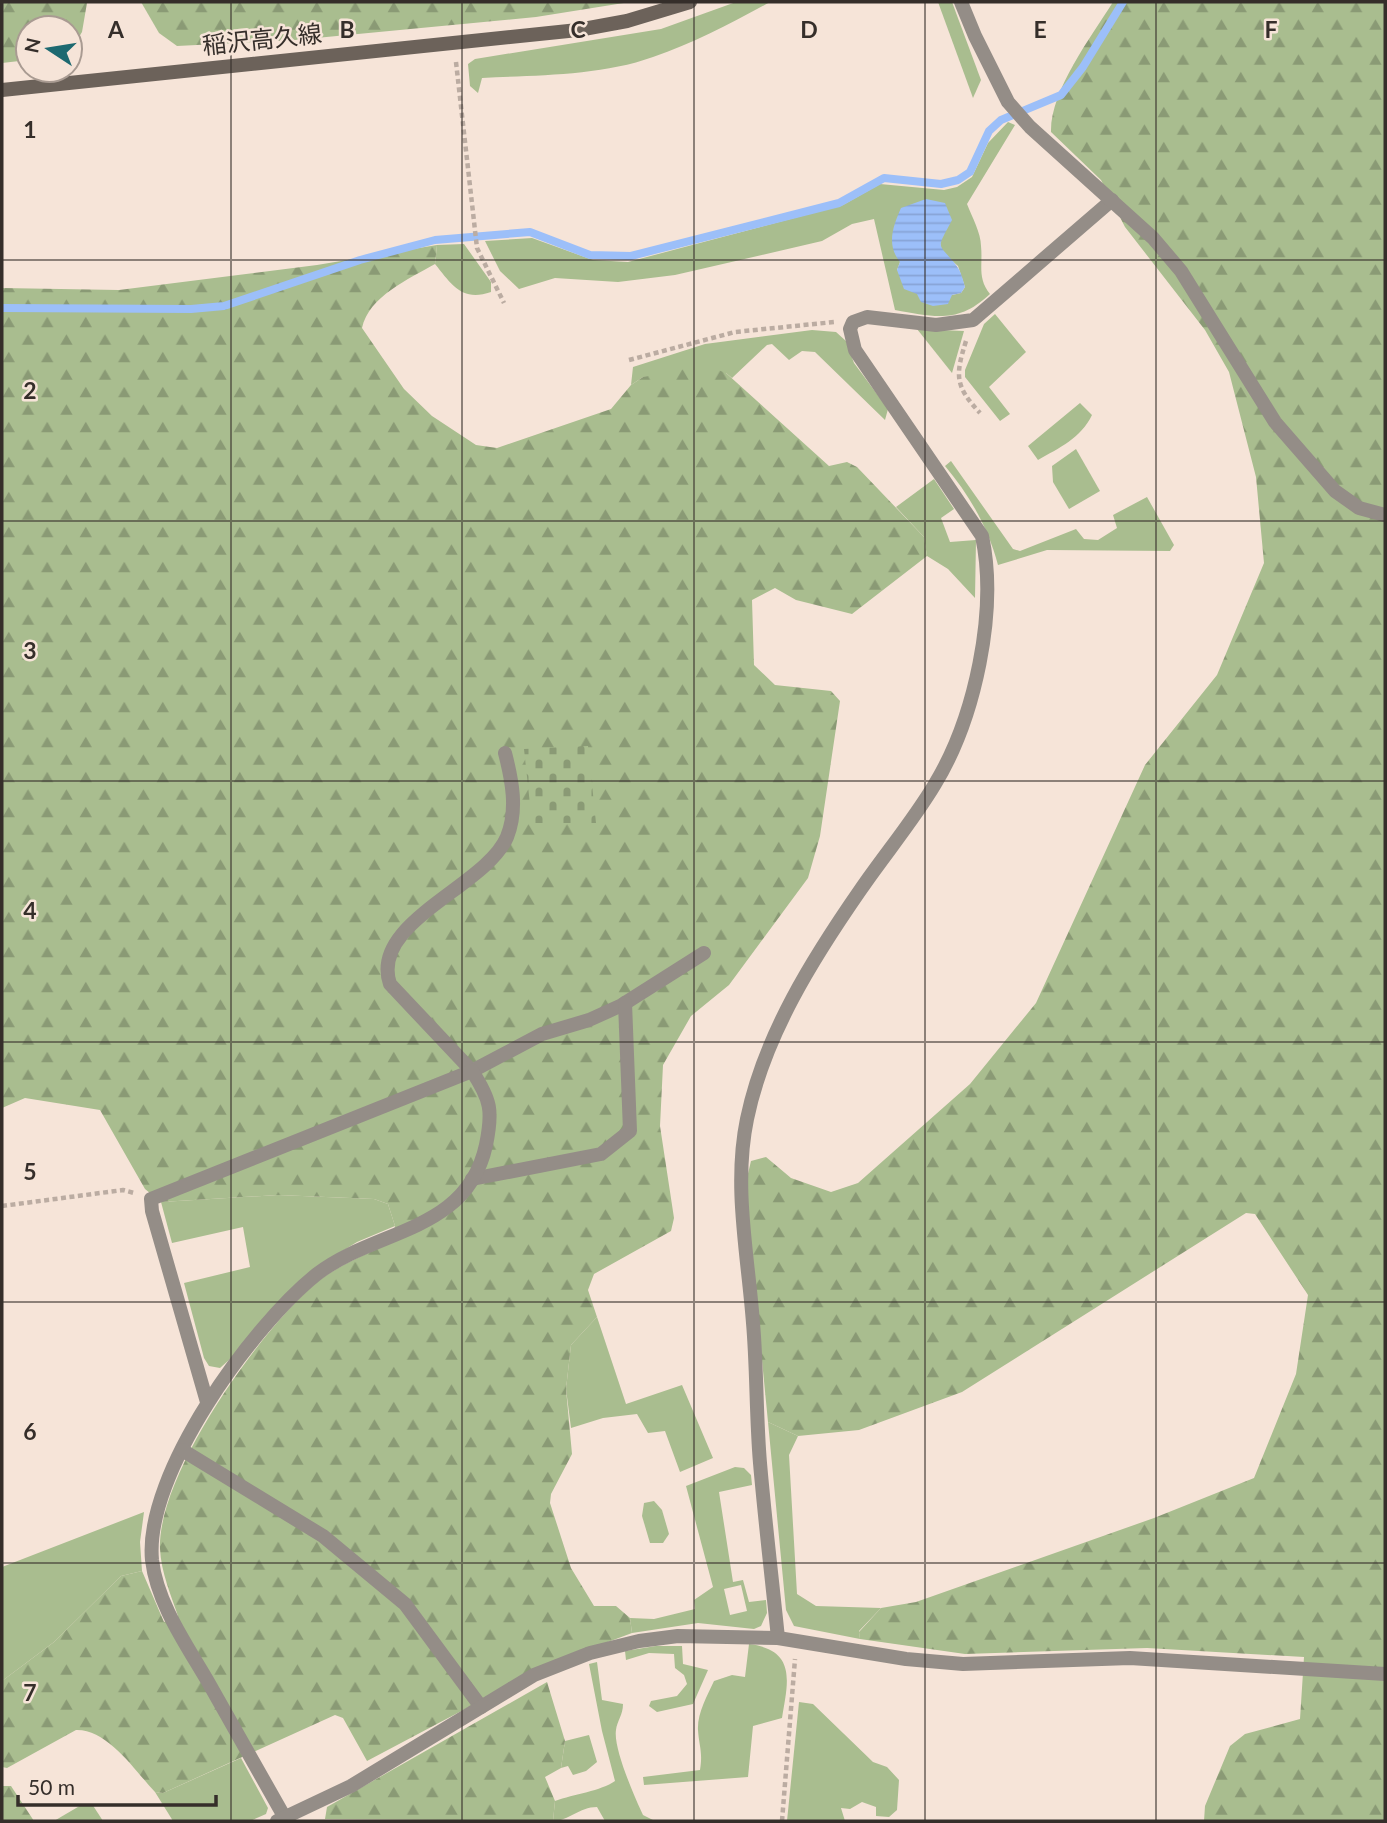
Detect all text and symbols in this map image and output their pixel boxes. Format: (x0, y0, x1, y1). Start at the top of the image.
north arrow (14, 14, 84, 84)
text: A (107, 15, 125, 43)
text: B (339, 15, 355, 43)
text: C (570, 15, 586, 43)
text: D (800, 15, 818, 43)
text: E (1033, 15, 1047, 43)
text: F (1264, 15, 1278, 43)
street label: 稲沢高久線 (201, 18, 323, 59)
text: N (19, 36, 45, 55)
text: 1 (23, 115, 37, 143)
text: 2 (23, 376, 37, 404)
text: 3 (23, 636, 37, 664)
text: 4 (23, 896, 37, 924)
text: 5 (23, 1157, 37, 1185)
text: 6 (23, 1417, 37, 1445)
text: 7 (23, 1678, 37, 1706)
scale bar (18, 1764, 215, 1808)
text: 50 m (28, 1774, 75, 1799)

